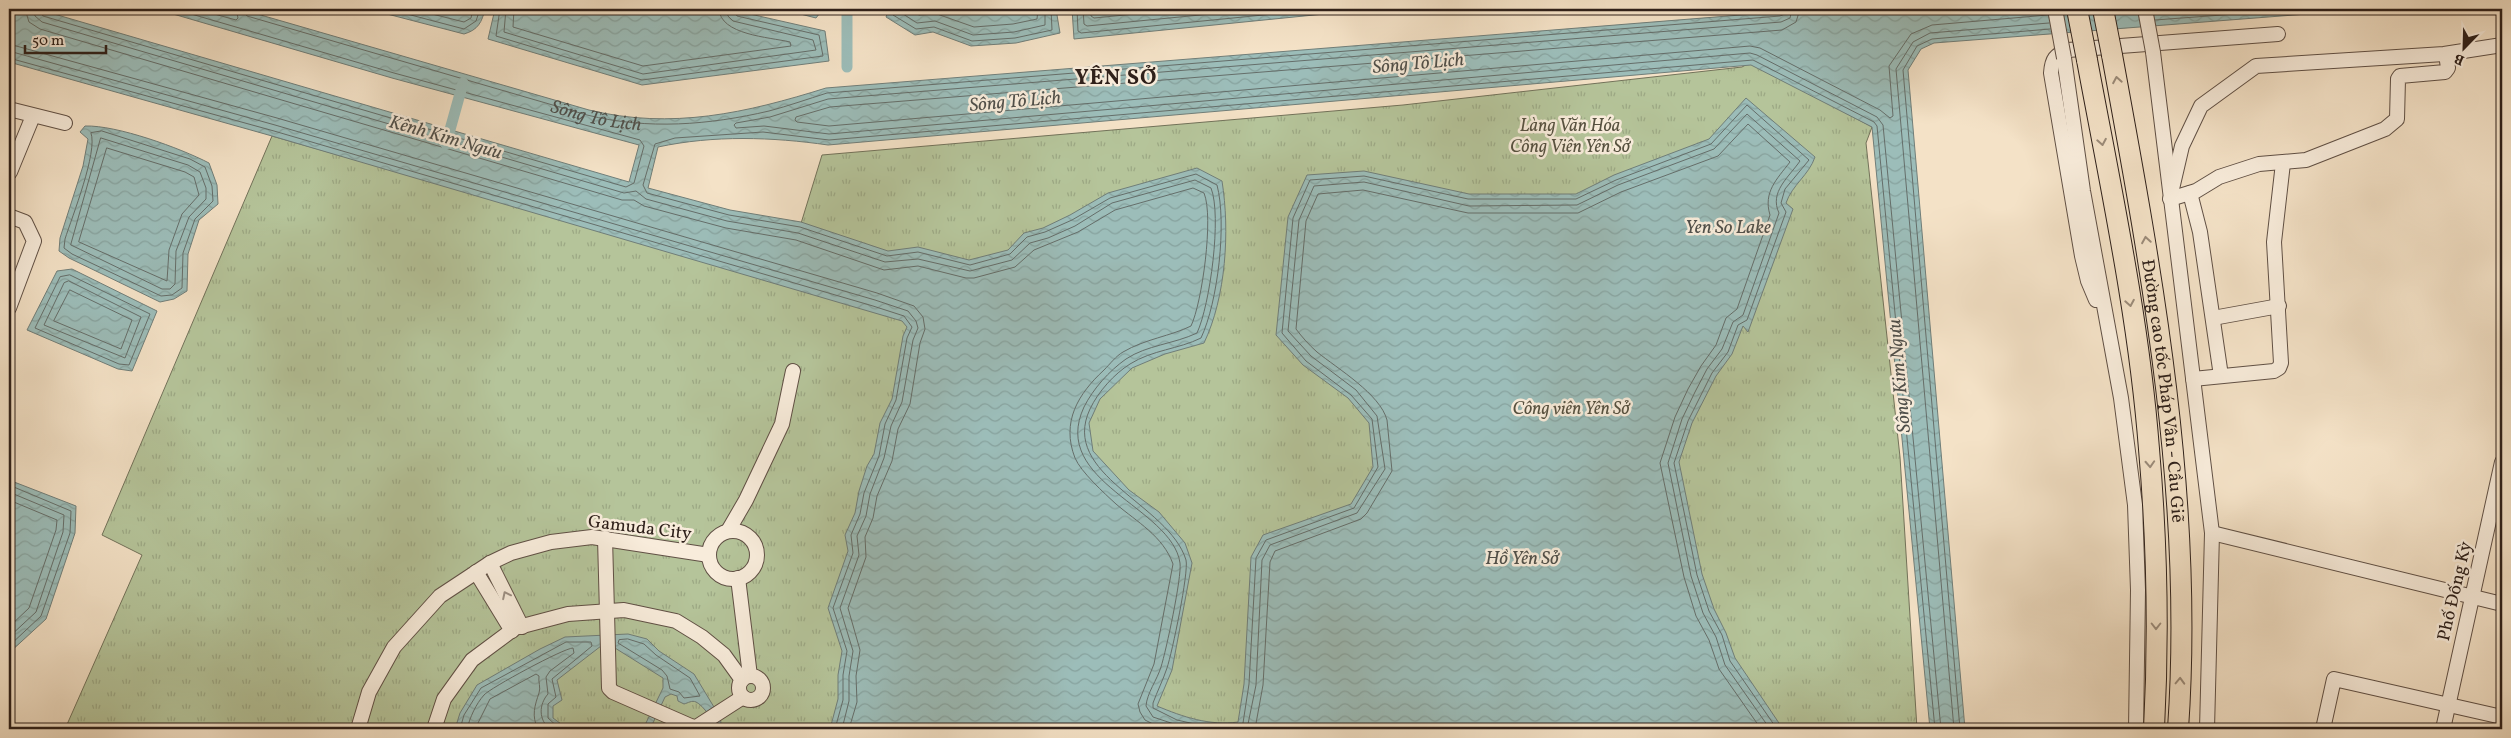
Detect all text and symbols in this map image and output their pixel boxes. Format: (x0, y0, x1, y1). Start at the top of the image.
scale bar (25, 22, 106, 54)
north arrow (2438, 22, 2488, 72)
text: 50 m (32, 31, 64, 52)
water label: Sông Tô Lịch (1371, 47, 1465, 81)
text: B (2451, 48, 2468, 69)
district label: YÊN SỞ (1075, 63, 1157, 94)
one-way arrow (2112, 76, 2122, 85)
water label: Sông Tô Lịch (968, 85, 1062, 119)
water label: Sông Tô Lịch (548, 94, 642, 138)
water label: Kênh Kim Ngưu (386, 109, 505, 167)
park label: Làng Văn Hóa Công Viên Yên Sở (1510, 114, 1632, 160)
one-way arrow (2097, 138, 2107, 147)
water label: Yen So Lake (1685, 215, 1771, 241)
one-way arrow (2141, 236, 2151, 245)
street label: Đường cao tốc Pháp Vân - Cầu Giẽ (2134, 258, 2189, 523)
one-way arrow (2124, 299, 2135, 307)
water label: Sông Kim Ngưu (1882, 317, 1918, 434)
park label: Công viên Yên Sở (1512, 397, 1631, 422)
one-way arrow (2145, 460, 2156, 468)
street label: Gamuda City (587, 510, 693, 547)
street label: Phố Đống Kỳ (2432, 539, 2479, 644)
water label: Hồ Yên Sở (1485, 546, 1560, 572)
one-way arrow (502, 591, 512, 600)
one-way arrow (2151, 622, 2161, 630)
one-way arrow (2175, 676, 2185, 684)

